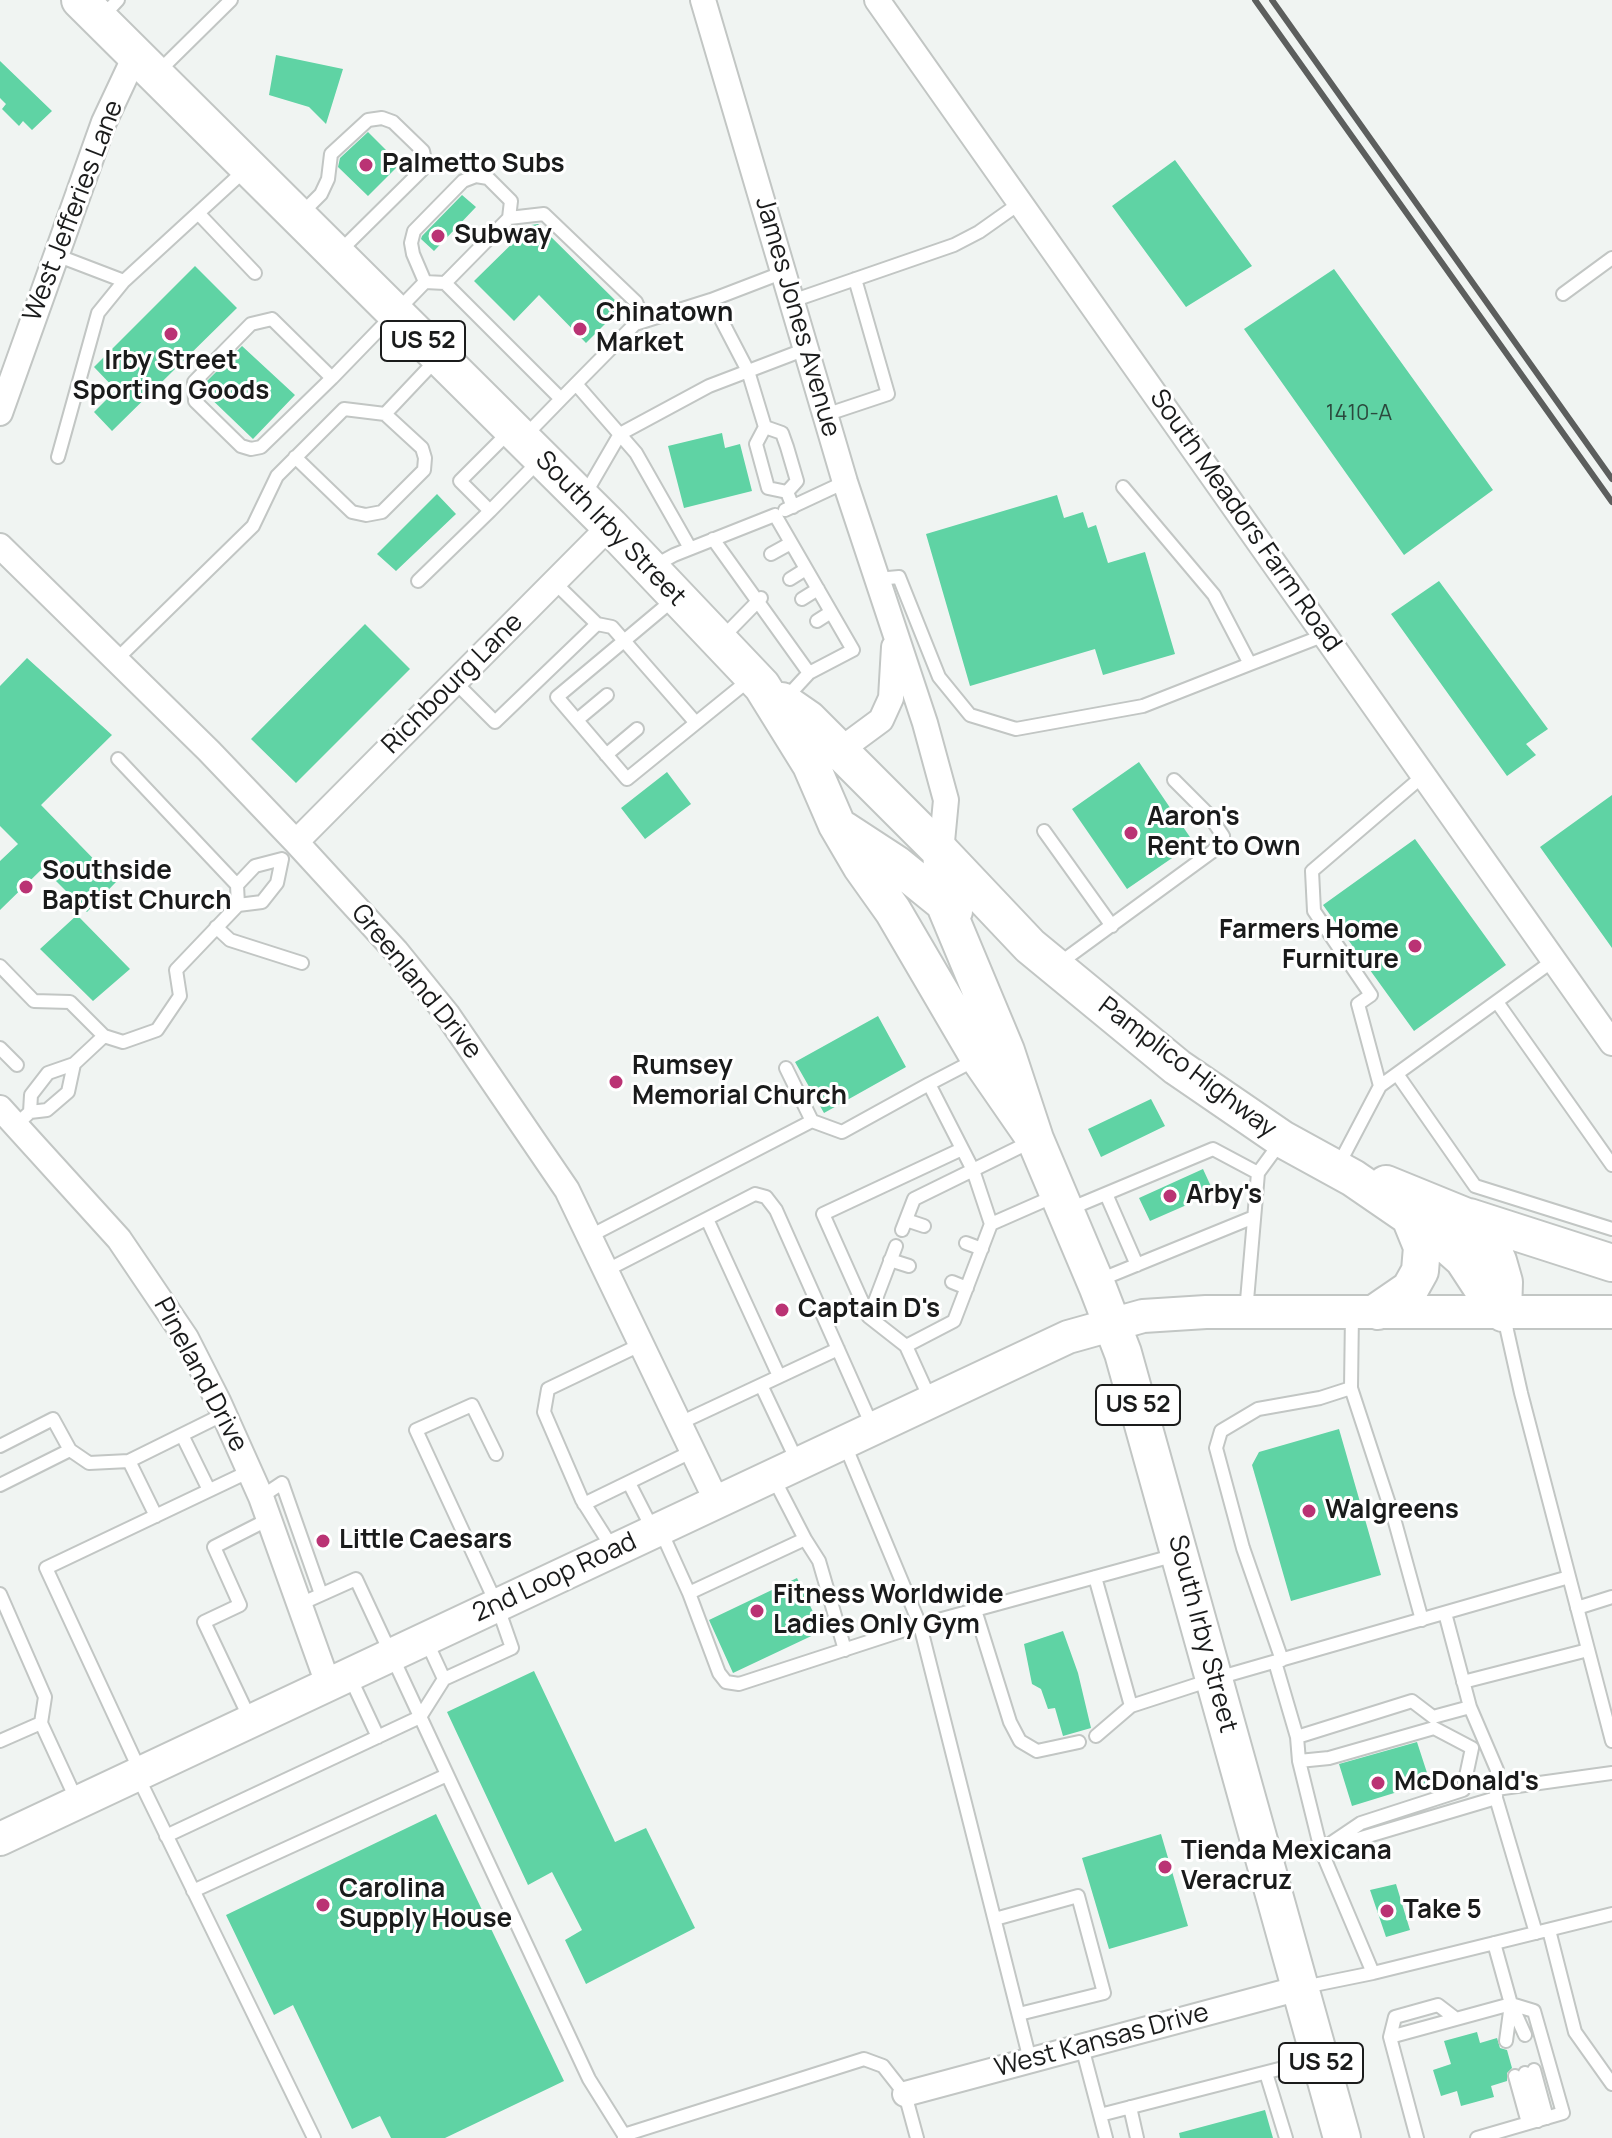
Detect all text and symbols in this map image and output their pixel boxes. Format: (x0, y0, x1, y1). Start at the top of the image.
street label: West Jefferies Lane (17, 96, 131, 326)
place label: Palmetto Subs (382, 149, 565, 181)
marker: Palmetto Subs (357, 156, 375, 174)
street label: James Jones Avenue (748, 193, 846, 441)
place label: Subway (454, 220, 552, 252)
marker: Subway (429, 227, 447, 245)
place label: Chinatown Market (596, 298, 733, 360)
marker: Chinatown Market (571, 320, 589, 338)
road number: US 52 (381, 321, 465, 361)
marker: Irby Street Sporting Goods (162, 325, 180, 343)
place label: Irby Street Sporting Goods (73, 346, 269, 408)
street label: South Meadors Farm Road (1142, 384, 1348, 658)
house number: 1410-A (1326, 401, 1392, 427)
street label: South Irby Street (528, 445, 692, 613)
street label: Richbourg Lane (376, 607, 530, 761)
place label: Aaron's Rent to Own (1147, 802, 1301, 864)
marker: Aaron's Rent to Own (1122, 824, 1140, 842)
place label: Southside Baptist Church (42, 856, 232, 918)
marker: Southside Baptist Church (17, 878, 35, 896)
street label: Greenland Drive (344, 898, 488, 1066)
place label: Farmers Home Furniture (1219, 915, 1399, 976)
marker: Farmers Home Furniture (1406, 937, 1424, 955)
street label: Pamplico Highway (1092, 991, 1282, 1145)
place label: Rumsey Memorial Church (632, 1051, 847, 1112)
marker: Rumsey Memorial Church (607, 1073, 625, 1091)
place label: Arby's (1186, 1180, 1262, 1212)
marker: Arby's (1161, 1187, 1179, 1205)
street label: Pineland Drive (146, 1293, 254, 1457)
place label: Captain D's (798, 1294, 940, 1326)
marker: Captain D's (773, 1301, 791, 1319)
road number: US 52 (1096, 1385, 1180, 1425)
place label: Walgreens (1325, 1495, 1459, 1527)
marker: Walgreens (1300, 1502, 1318, 1520)
place label: Little Caesars (339, 1525, 512, 1557)
street label: 2nd Loop Road (468, 1526, 642, 1630)
marker: Little Caesars (314, 1532, 332, 1550)
street label: South Irby Street (1161, 1532, 1243, 1736)
place label: Fitness Worldwide Ladies Only Gym (773, 1580, 1004, 1642)
marker: Fitness Worldwide Ladies Only Gym (748, 1602, 766, 1620)
place label: McDonald's (1394, 1767, 1539, 1799)
marker: McDonald's (1369, 1774, 1387, 1792)
place label: Tienda Mexicana Veracruz (1181, 1836, 1392, 1898)
marker: Tienda Mexicana Veracruz (1156, 1858, 1174, 1876)
place label: Carolina Supply House (339, 1874, 512, 1936)
place label: Take 5 (1403, 1895, 1482, 1927)
marker: Carolina Supply House (314, 1896, 332, 1914)
marker: Take 5 (1378, 1902, 1396, 1920)
street label: West Kansas Drive (992, 1997, 1212, 2085)
road number: US 52 (1279, 2043, 1363, 2083)

